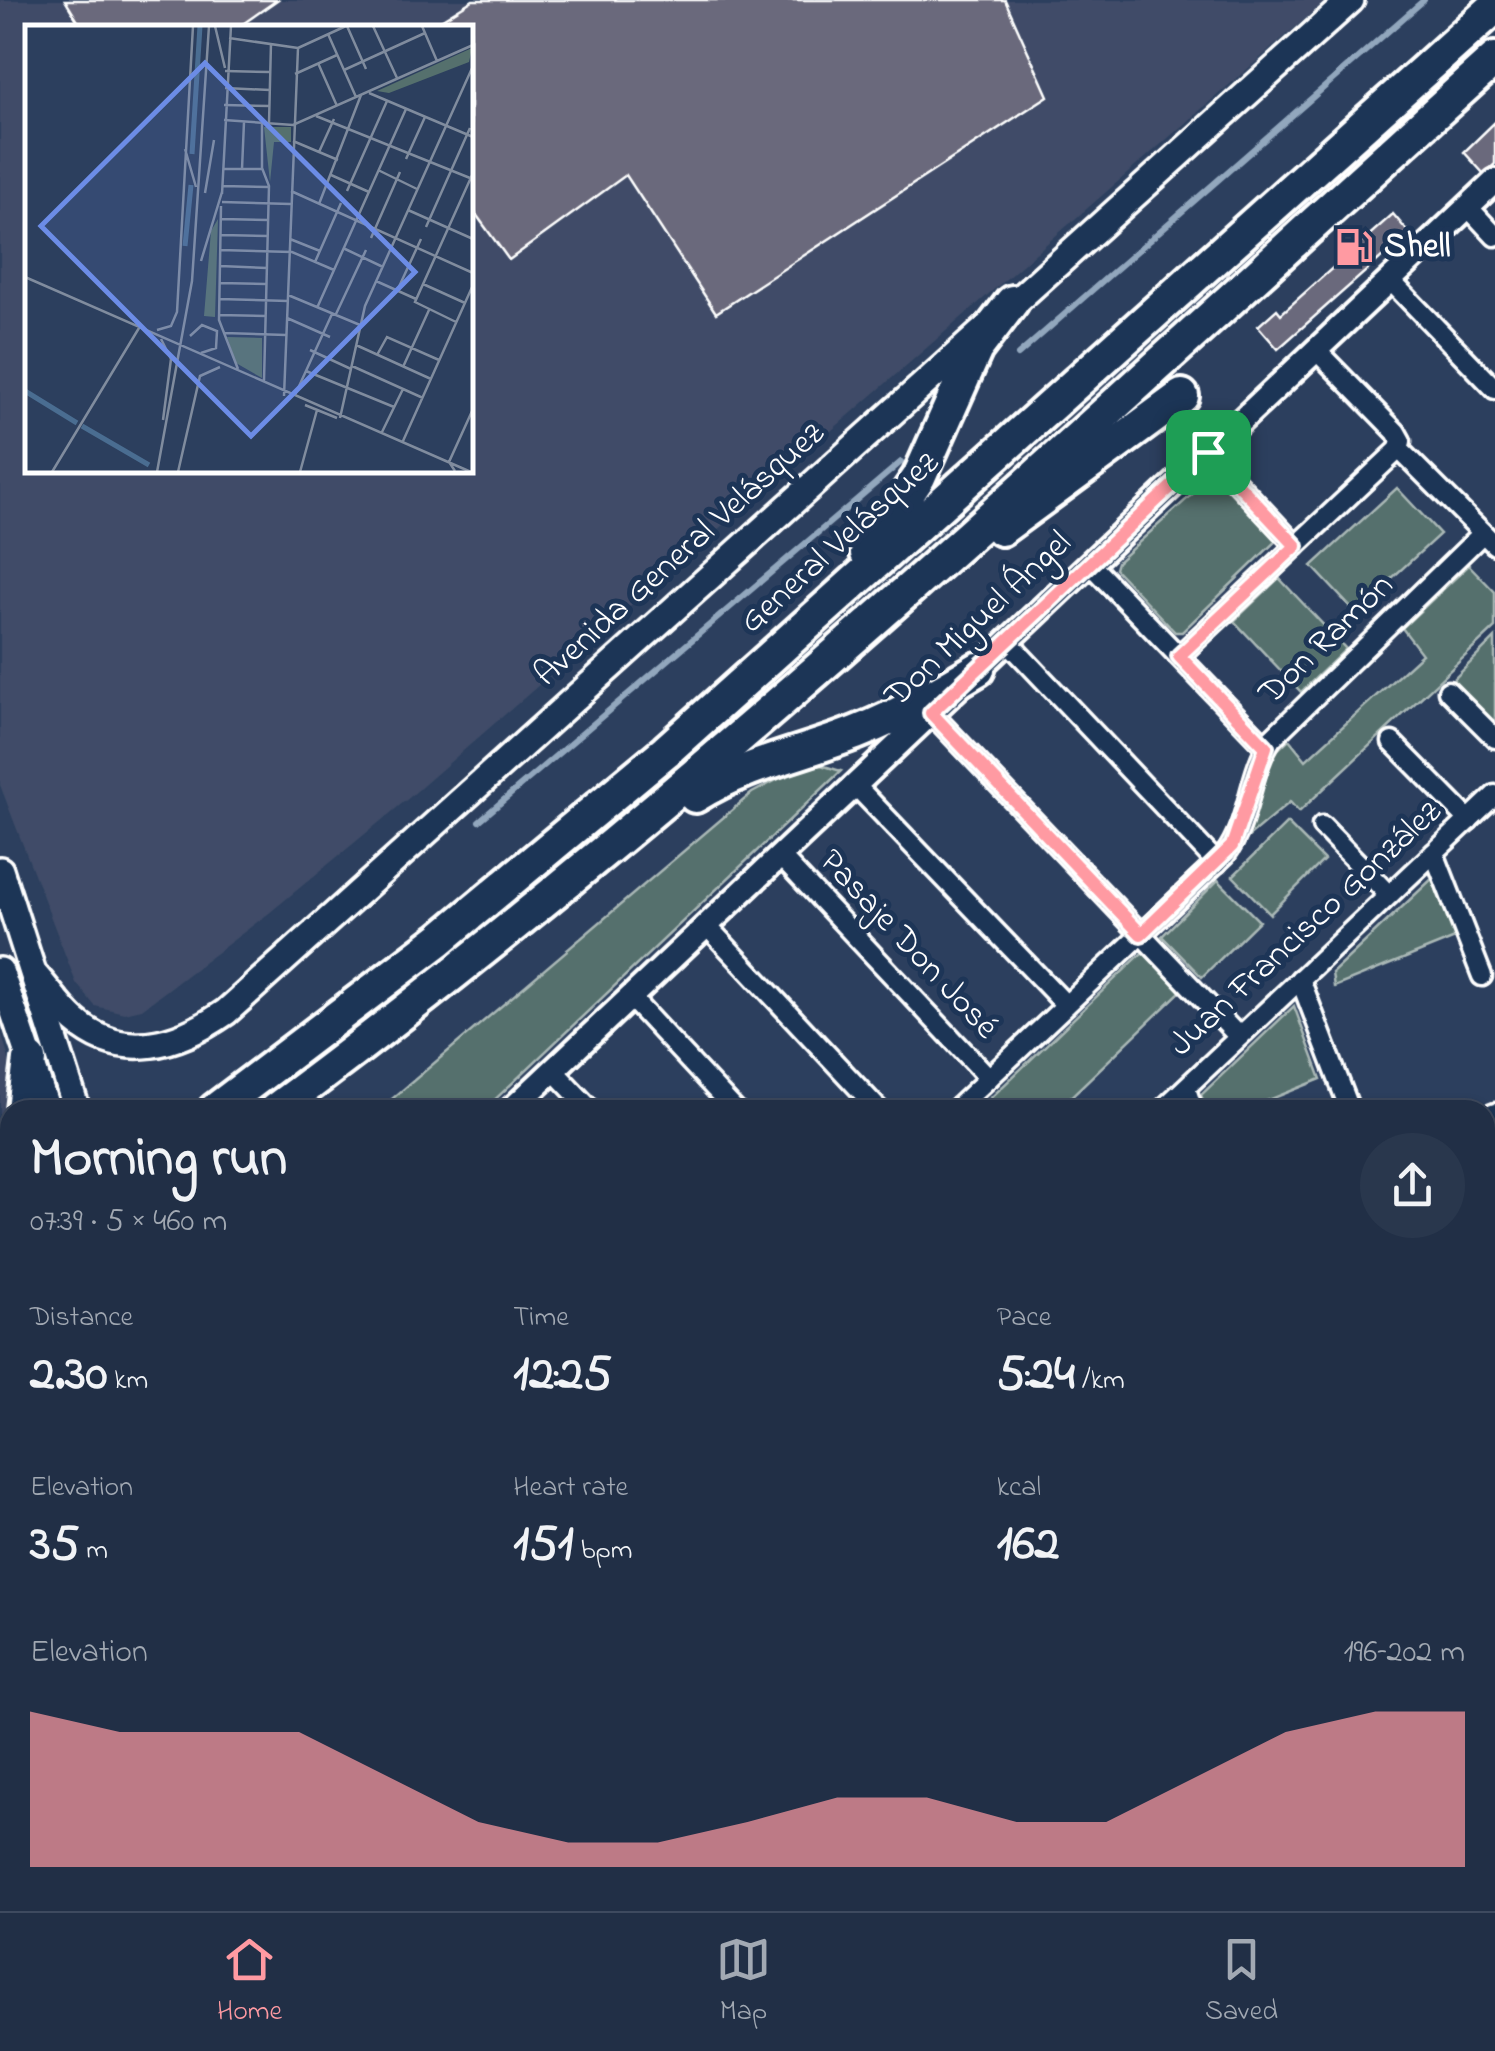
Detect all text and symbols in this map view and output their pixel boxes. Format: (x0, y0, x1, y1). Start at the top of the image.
inset map (25, 25, 472, 472)
place label: Shell (1384, 222, 1451, 273)
fuel station icon: Shell (1333, 226, 1375, 268)
street label: Avenida General Velásquez (523, 410, 837, 700)
pin (1166, 410, 1251, 495)
icon: arrive (1181, 425, 1236, 480)
street label: General Velásquez (729, 439, 951, 647)
street label: Don Miguel Ángel (873, 520, 1084, 721)
street label: Don Ramón (1247, 562, 1406, 718)
street label: Juan Francisco González (1158, 788, 1454, 1069)
street label: Pasaje Don José (806, 838, 1010, 1052)
text: Morning run (30, 1121, 287, 1201)
button: share (1360, 1133, 1465, 1238)
text: 07:39 · 5 × 460 m (30, 1199, 227, 1246)
text: Distance (30, 1298, 133, 1339)
text: Time (513, 1298, 569, 1339)
text: Pace (997, 1298, 1051, 1339)
text: 2.30 (30, 1339, 107, 1412)
text: 12:25 (513, 1339, 612, 1412)
text: 5:24 (997, 1339, 1075, 1412)
text: km (107, 1361, 148, 1402)
text: /km (1075, 1361, 1125, 1402)
text: Elevation (30, 1468, 133, 1509)
text: Heart rate (513, 1468, 628, 1509)
text: kcal (997, 1468, 1041, 1509)
text: 35 (30, 1509, 79, 1582)
text: 151 (513, 1509, 574, 1582)
text: 162 (997, 1509, 1059, 1582)
text: m (79, 1531, 108, 1572)
text: bpm (574, 1531, 632, 1572)
text: Elevation (30, 1630, 148, 1677)
text: 196–202 m (1343, 1630, 1465, 1677)
tab: Home (217, 1932, 282, 2033)
tab: Map (716, 1932, 771, 2033)
tab: Saved (1205, 1932, 1278, 2033)

